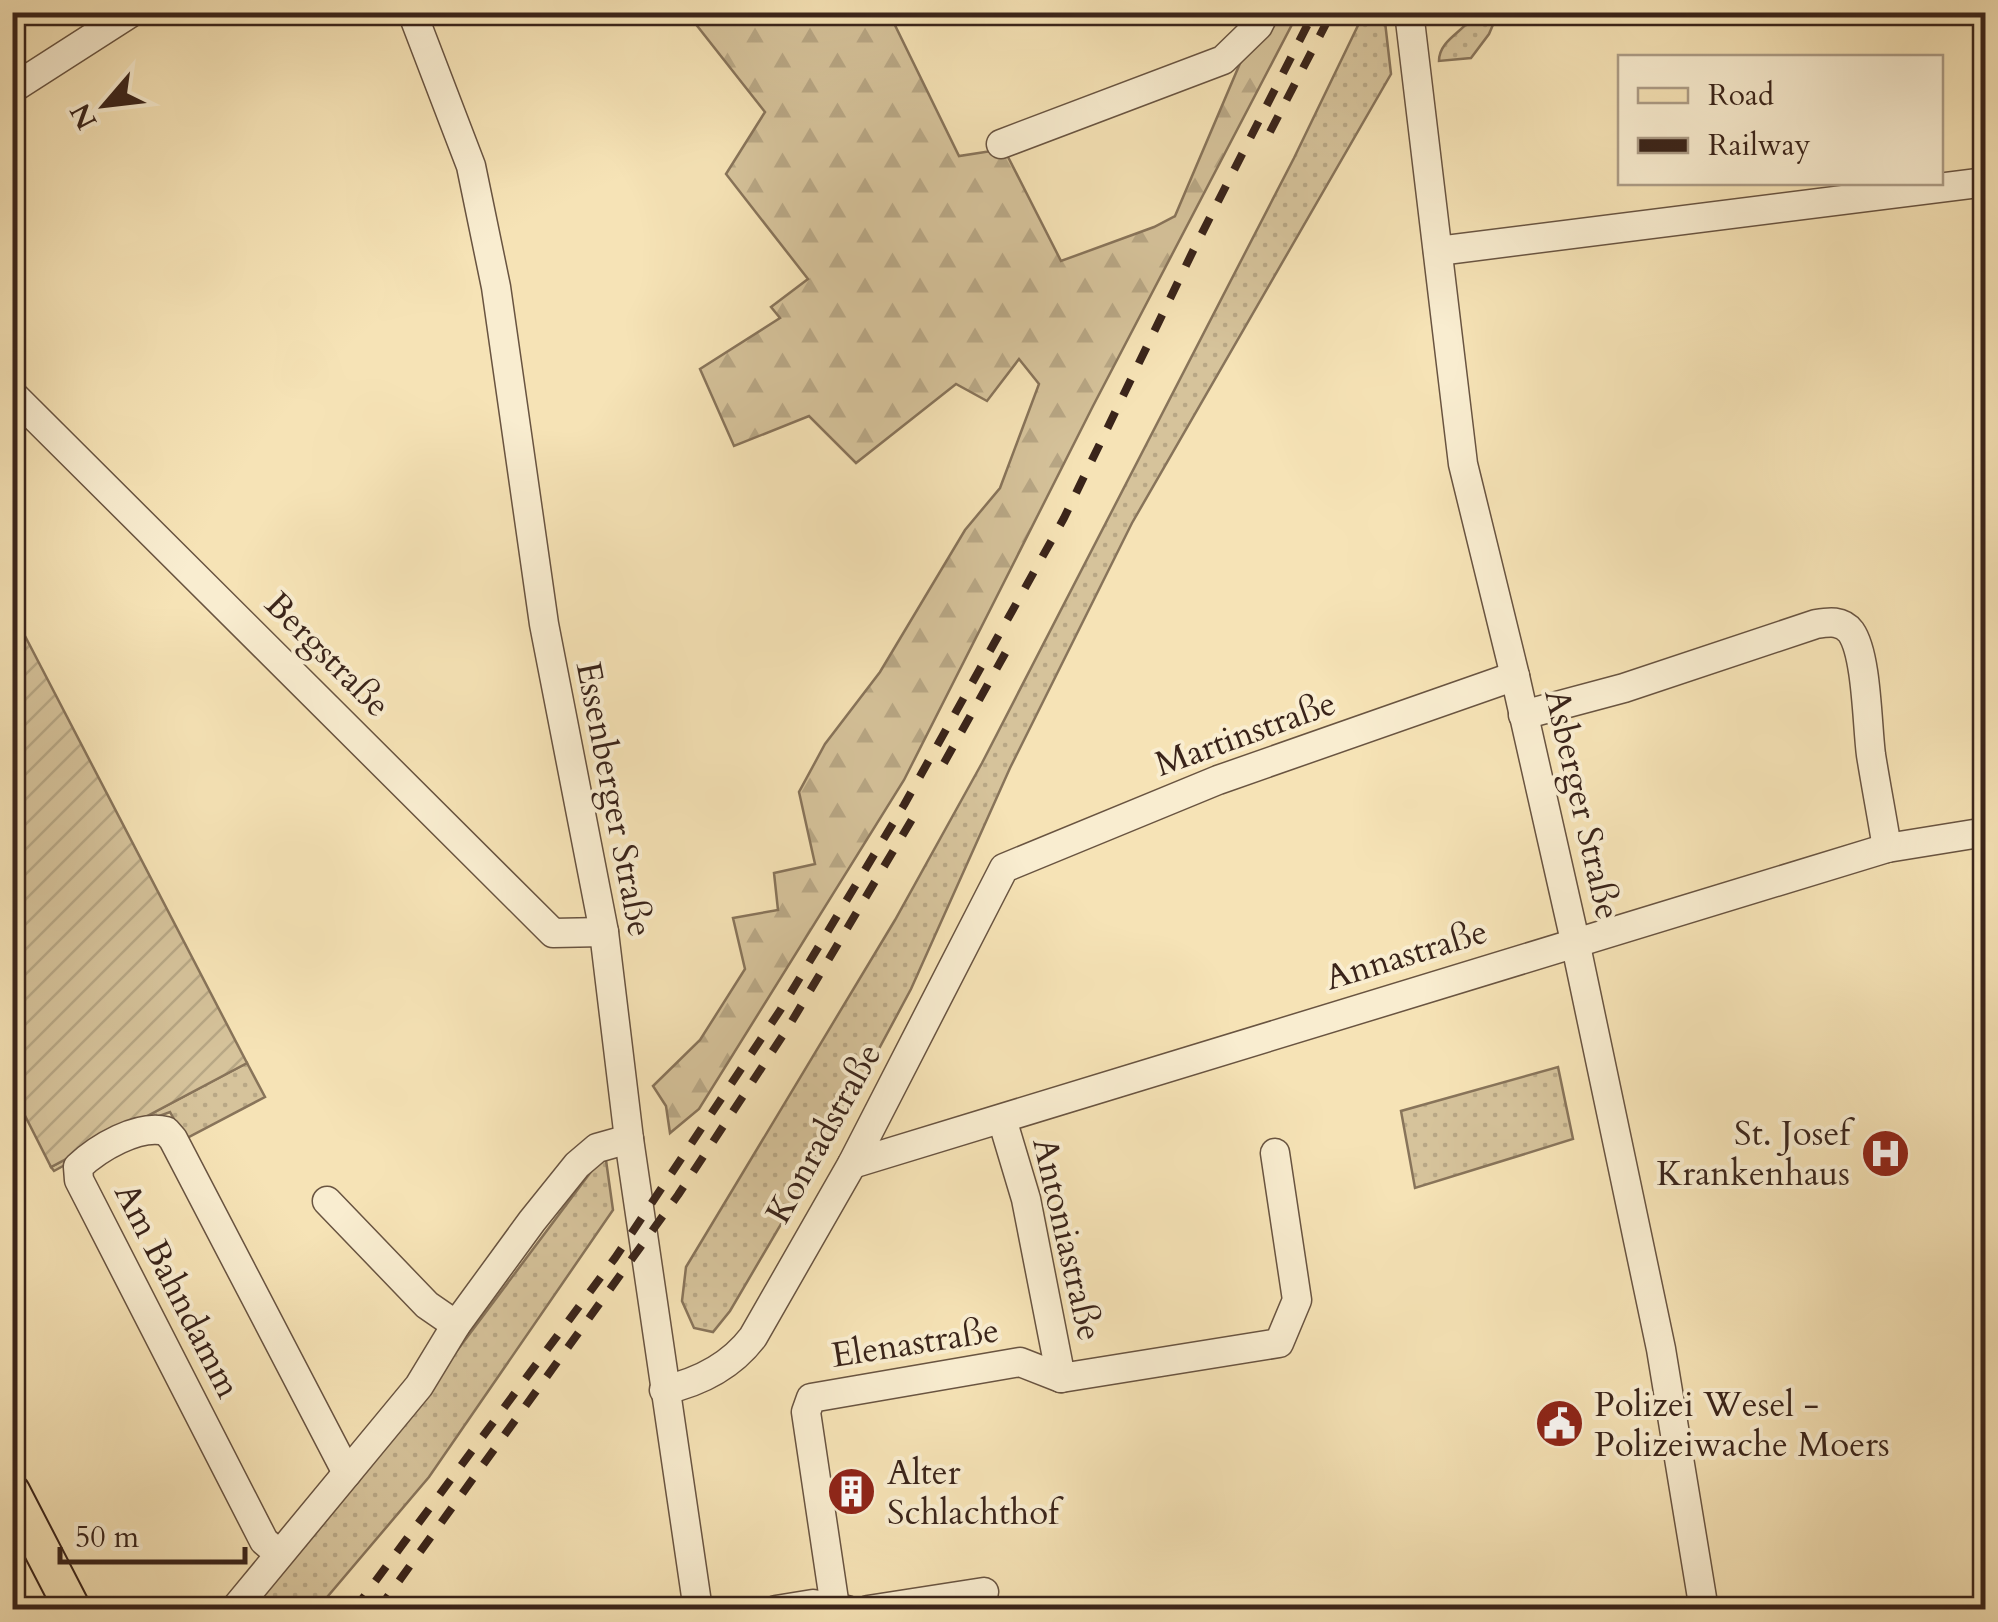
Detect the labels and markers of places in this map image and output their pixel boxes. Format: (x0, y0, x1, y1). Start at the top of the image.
place label: St. Josef Krankenhaus (1656, 1110, 1855, 1198)
hospital icon: St. Josef Krankenhaus (1859, 1127, 1911, 1179)
place label: Polizei Wesel - Polizeiwache Moers (1594, 1381, 1890, 1469)
public building icon: Polizei Wesel - Polizeiwache Moers (1533, 1398, 1585, 1450)
place label: Alter Schlachthof (887, 1449, 1064, 1537)
building icon: Alter Schlachthof (826, 1466, 878, 1518)

